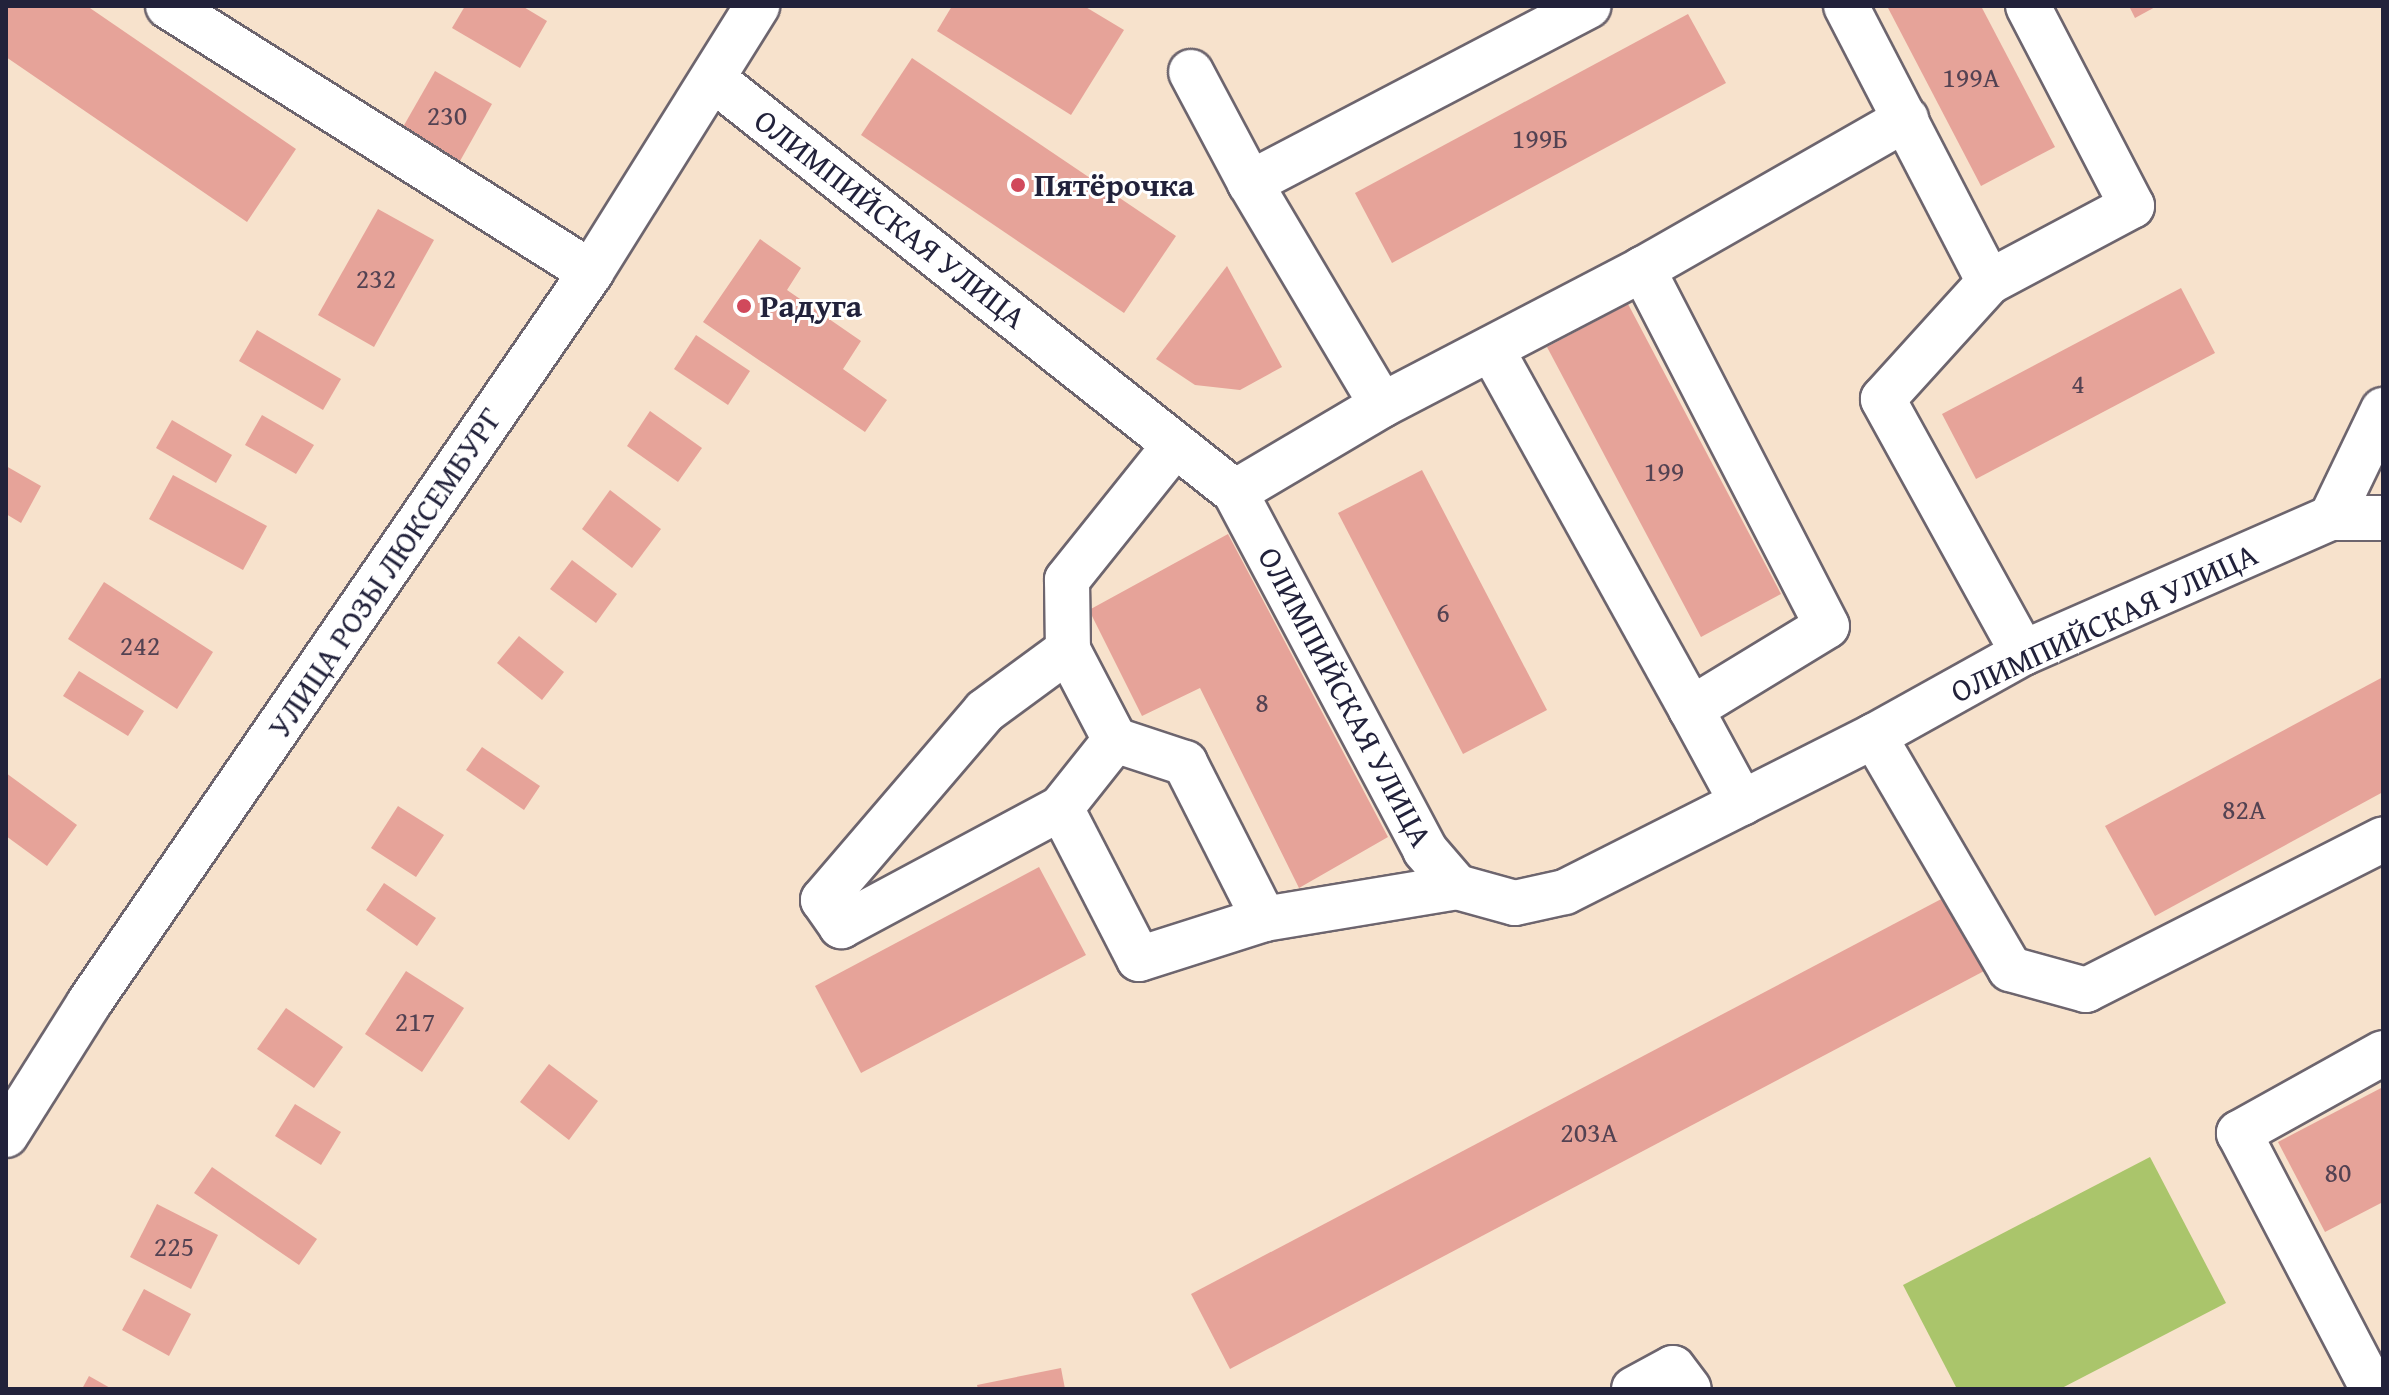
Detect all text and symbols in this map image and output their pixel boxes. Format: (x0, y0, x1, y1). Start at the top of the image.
house number: 199А (1942, 60, 2000, 94)
house number: 230 (427, 98, 467, 132)
street label: ОЛИМПИЙСКАЯ УЛИЦА (747, 101, 1033, 337)
house number: 199Б (1512, 121, 1568, 155)
place label: Пятёрочка (1034, 166, 1194, 204)
marker: Пятёрочка (1009, 176, 1027, 194)
house number: 232 (356, 261, 396, 295)
place label: Радуга (760, 287, 862, 325)
marker: Радуга (735, 297, 753, 315)
house number: 4 (2071, 366, 2085, 400)
street label: УЛИЦА РОЗЫ ЛЮКСЕМБУРГ (260, 401, 510, 745)
house number: 199 (1644, 454, 1684, 488)
street label: ОЛИМПИЙСКАЯ УЛИЦА (1945, 535, 2263, 711)
street label: ОЛИМПИЙСКАЯ УЛИЦА (1250, 541, 1440, 853)
house number: 6 (1436, 595, 1450, 629)
house number: 242 (120, 628, 160, 662)
house number: 8 (1255, 685, 1269, 719)
house number: 82А (2222, 792, 2266, 826)
house number: 217 (395, 1004, 435, 1038)
house number: 203А (1560, 1115, 1618, 1149)
house number: 80 (2325, 1155, 2351, 1189)
house number: 225 (154, 1229, 194, 1263)

